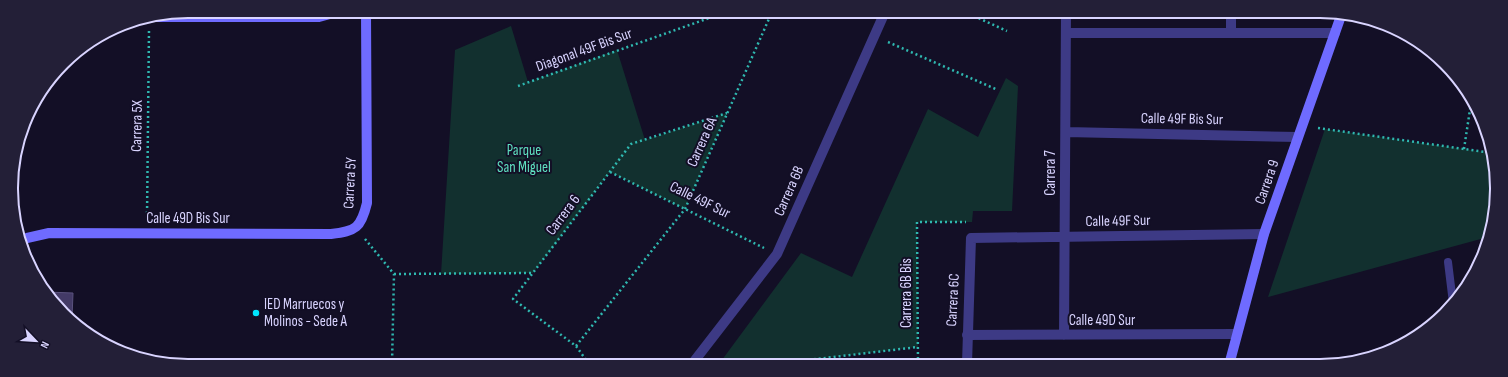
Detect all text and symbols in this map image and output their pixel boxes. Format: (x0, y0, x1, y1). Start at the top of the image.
street label: Diagonal 49F Bis Sur (533, 24, 635, 76)
street label: Carrera 5X (127, 99, 147, 152)
street label: Calle 49F Bis Sur (1141, 109, 1224, 129)
street label: Carrera 6A (683, 114, 722, 170)
park label: Parque San Miguel (497, 141, 551, 177)
street label: Carrera 7 (1041, 150, 1060, 196)
street label: Carrera 5Y (339, 156, 361, 209)
street label: Carrera 9 (1251, 157, 1283, 207)
street label: Carrera 6B (770, 163, 809, 219)
street label: Calle 49F Sur (667, 177, 734, 223)
street label: Carrera 6 (542, 191, 584, 239)
street label: Calle 49D Bis Sur (146, 209, 231, 228)
street label: Calle 49F Sur (1085, 211, 1151, 231)
street label: Carrera 6B Bis (897, 258, 916, 328)
street label: Carrera 6C (942, 273, 964, 327)
place label: IED Marruecos y Molinos - Sede A (264, 295, 347, 331)
marker: IED Marruecos y Molinos - Sede A (251, 308, 261, 318)
street label: Calle 49D Sur (1069, 311, 1136, 330)
north arrow (16, 321, 56, 361)
text: N (37, 340, 52, 351)

